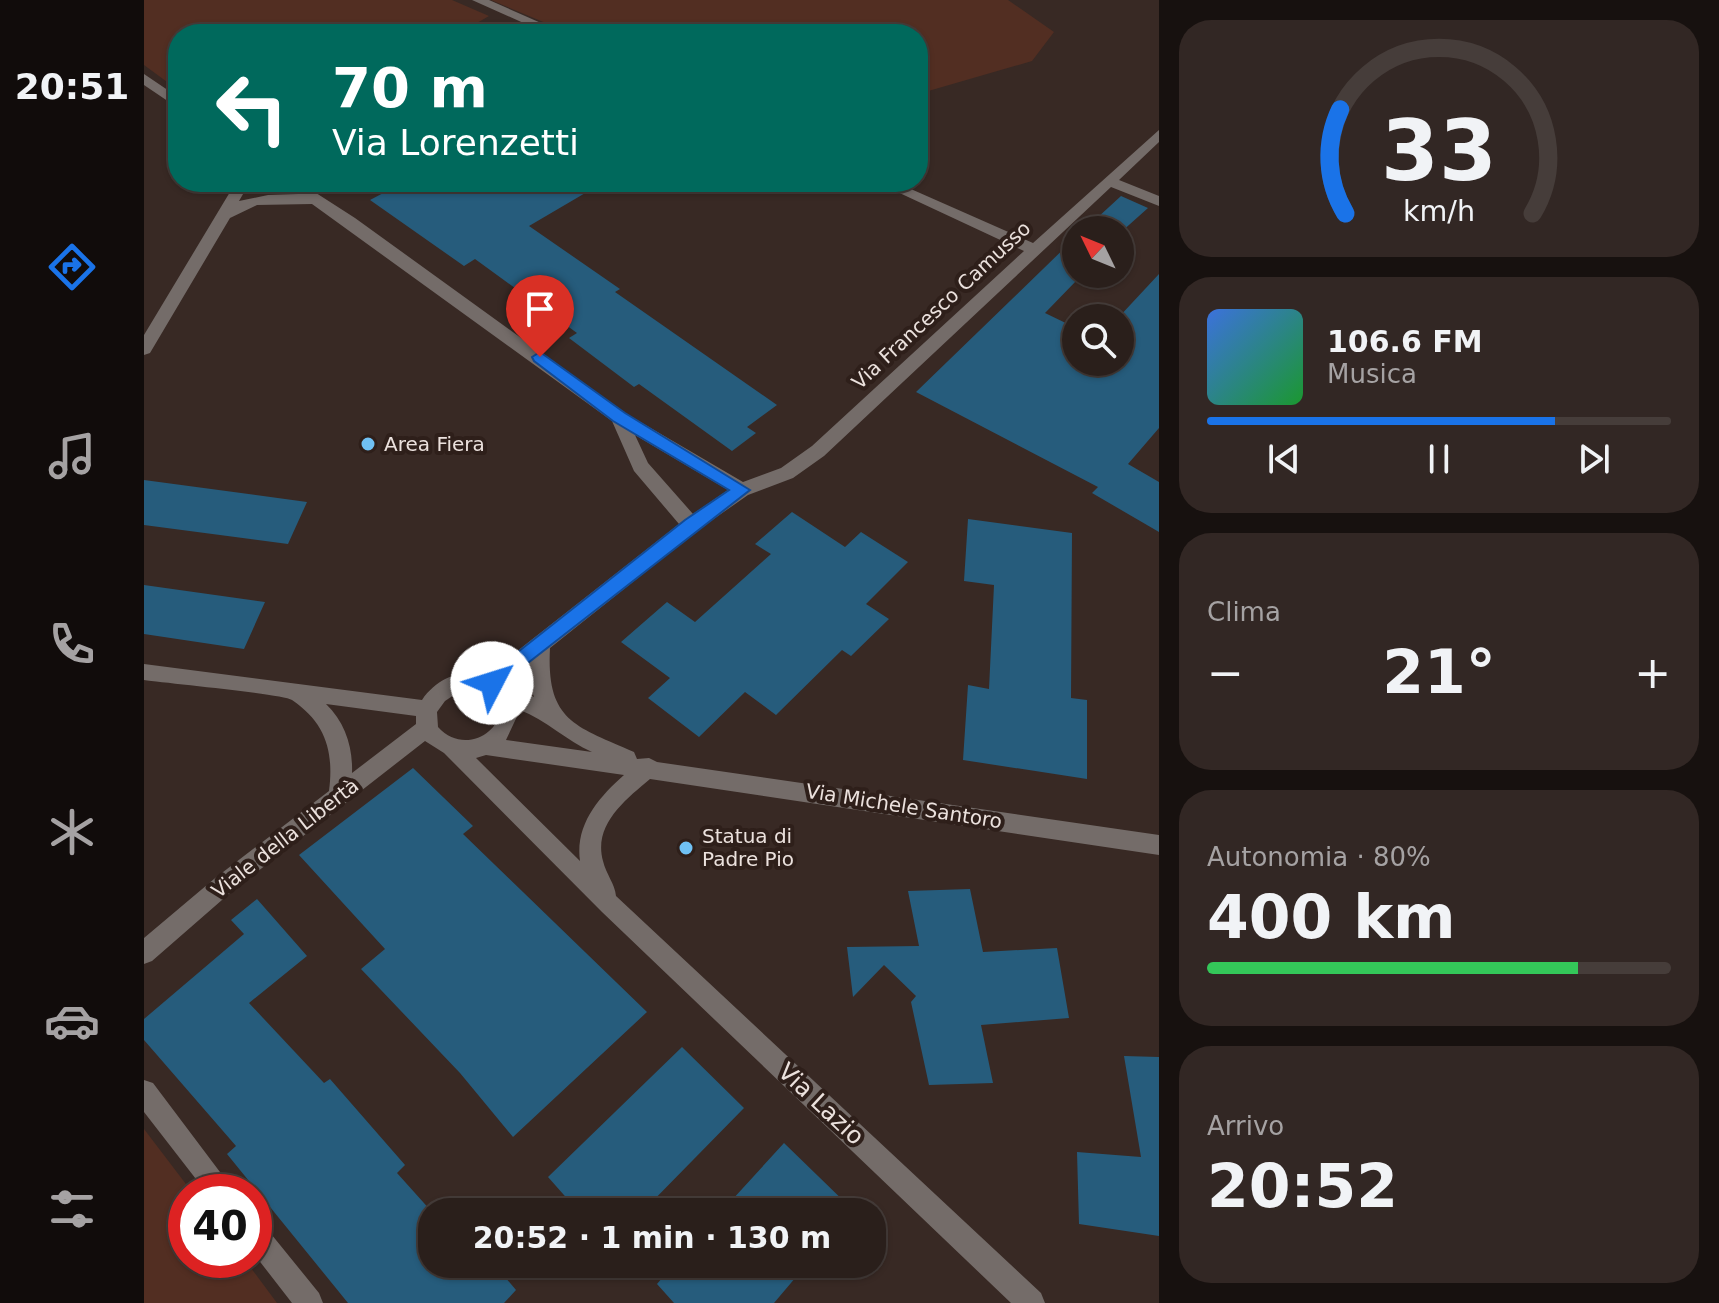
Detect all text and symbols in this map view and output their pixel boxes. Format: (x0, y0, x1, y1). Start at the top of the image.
text: 70 m (332, 55, 488, 120)
icon: left (200, 56, 304, 160)
text: 20:51 (15, 66, 129, 107)
text: 33 (1381, 103, 1497, 200)
text: Via Lorenzetti (332, 122, 579, 163)
text: km/h (1403, 194, 1475, 228)
street label: Via Francesco Camusso (847, 216, 1035, 394)
north arrow (1062, 216, 1134, 288)
map controls (1062, 216, 1134, 376)
icon: directions (44, 239, 100, 295)
pin (506, 275, 574, 357)
icon: arrive (518, 287, 562, 331)
button: search (1062, 304, 1134, 376)
text: 106.6 FM (1327, 324, 1483, 359)
text: Musica (1327, 359, 1417, 389)
icon: music (44, 428, 100, 484)
place label: Area Fiera (384, 432, 485, 456)
marker: Area Fiera (359, 435, 377, 453)
icon: previous (1262, 437, 1306, 481)
icon: pause (1417, 437, 1461, 481)
icon: next (1572, 437, 1616, 481)
text: Clima (1207, 597, 1281, 627)
icon: phone (44, 616, 100, 672)
text: 21° (1382, 637, 1496, 707)
position arrow (450, 641, 534, 725)
text: − (1207, 647, 1244, 698)
text: + (1634, 647, 1671, 698)
street label: Viale della Libertà (207, 773, 363, 903)
street label: Via Michele Santoro (804, 779, 1004, 833)
icon: climate (44, 804, 100, 860)
place label: Statua di Padre Pio (702, 824, 794, 871)
marker: Statua di Padre Pio (677, 839, 695, 857)
text: Autonomia · 80% (1207, 842, 1431, 872)
text: 400 km (1207, 882, 1456, 952)
icon: car (44, 993, 100, 1049)
street label: Via Lazio (772, 1057, 870, 1151)
text: Arrivo (1207, 1111, 1284, 1141)
text: 20:52 (1207, 1151, 1398, 1221)
speed limit sign: 40 (168, 1174, 272, 1278)
icon: filters (44, 1181, 100, 1237)
text: 20:52 · 1 min · 130 m (473, 1220, 831, 1255)

